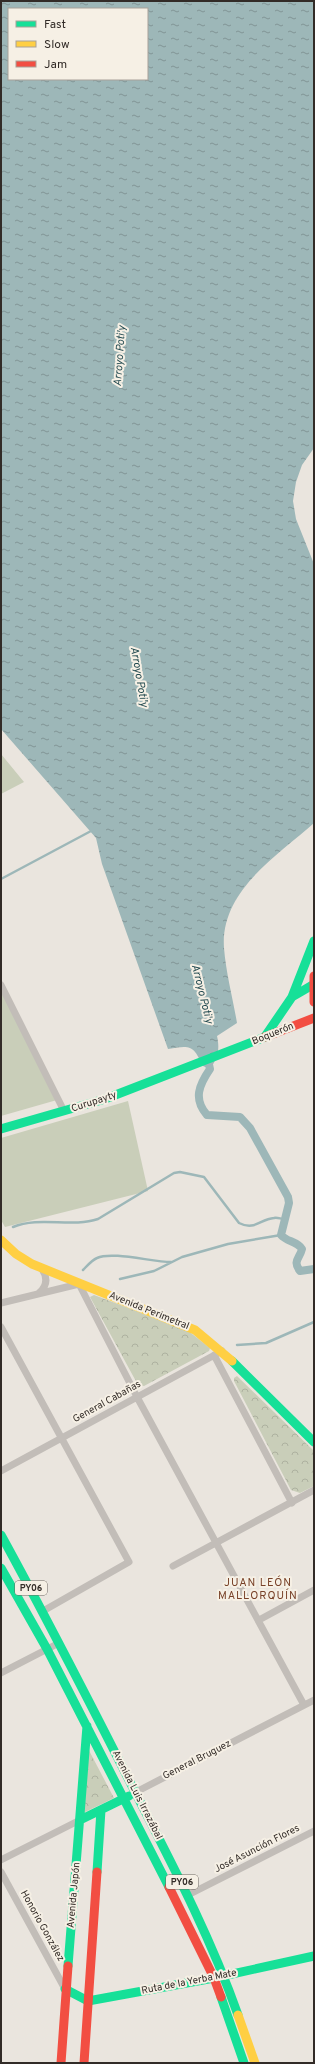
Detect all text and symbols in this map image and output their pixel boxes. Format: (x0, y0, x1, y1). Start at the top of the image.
legend (8, 8, 148, 80)
text: Fast (44, 17, 66, 33)
text: Slow (44, 37, 70, 53)
text: Jam (44, 57, 67, 73)
water label: Arroyo Poti'y (111, 324, 129, 387)
water label: Arroyo Poti'y (127, 646, 151, 710)
water label: Arroyo Poti'y (188, 963, 216, 1027)
street label: Boquerón (250, 1020, 296, 1048)
street label: Curupayty (70, 1089, 118, 1115)
street label: Avenida Perimetral (107, 1289, 191, 1333)
street label: General Cabañas (71, 1378, 144, 1426)
district label: JUAN LEÓN MALLORQUÍN (218, 1575, 298, 1603)
road number: PY06 (15, 1581, 47, 1595)
street label: General Bruguez (161, 1737, 233, 1783)
street label: Avenida Luis Irrazábal (109, 1748, 165, 1842)
street label: José Asunción Flores (212, 1822, 302, 1876)
street label: Avenida Japón (65, 1861, 83, 1929)
road number: PY06 (166, 1875, 198, 1889)
street label: Honorio González (17, 1888, 67, 1964)
street label: Ruta de la Yerba Mate (140, 1966, 238, 1998)

